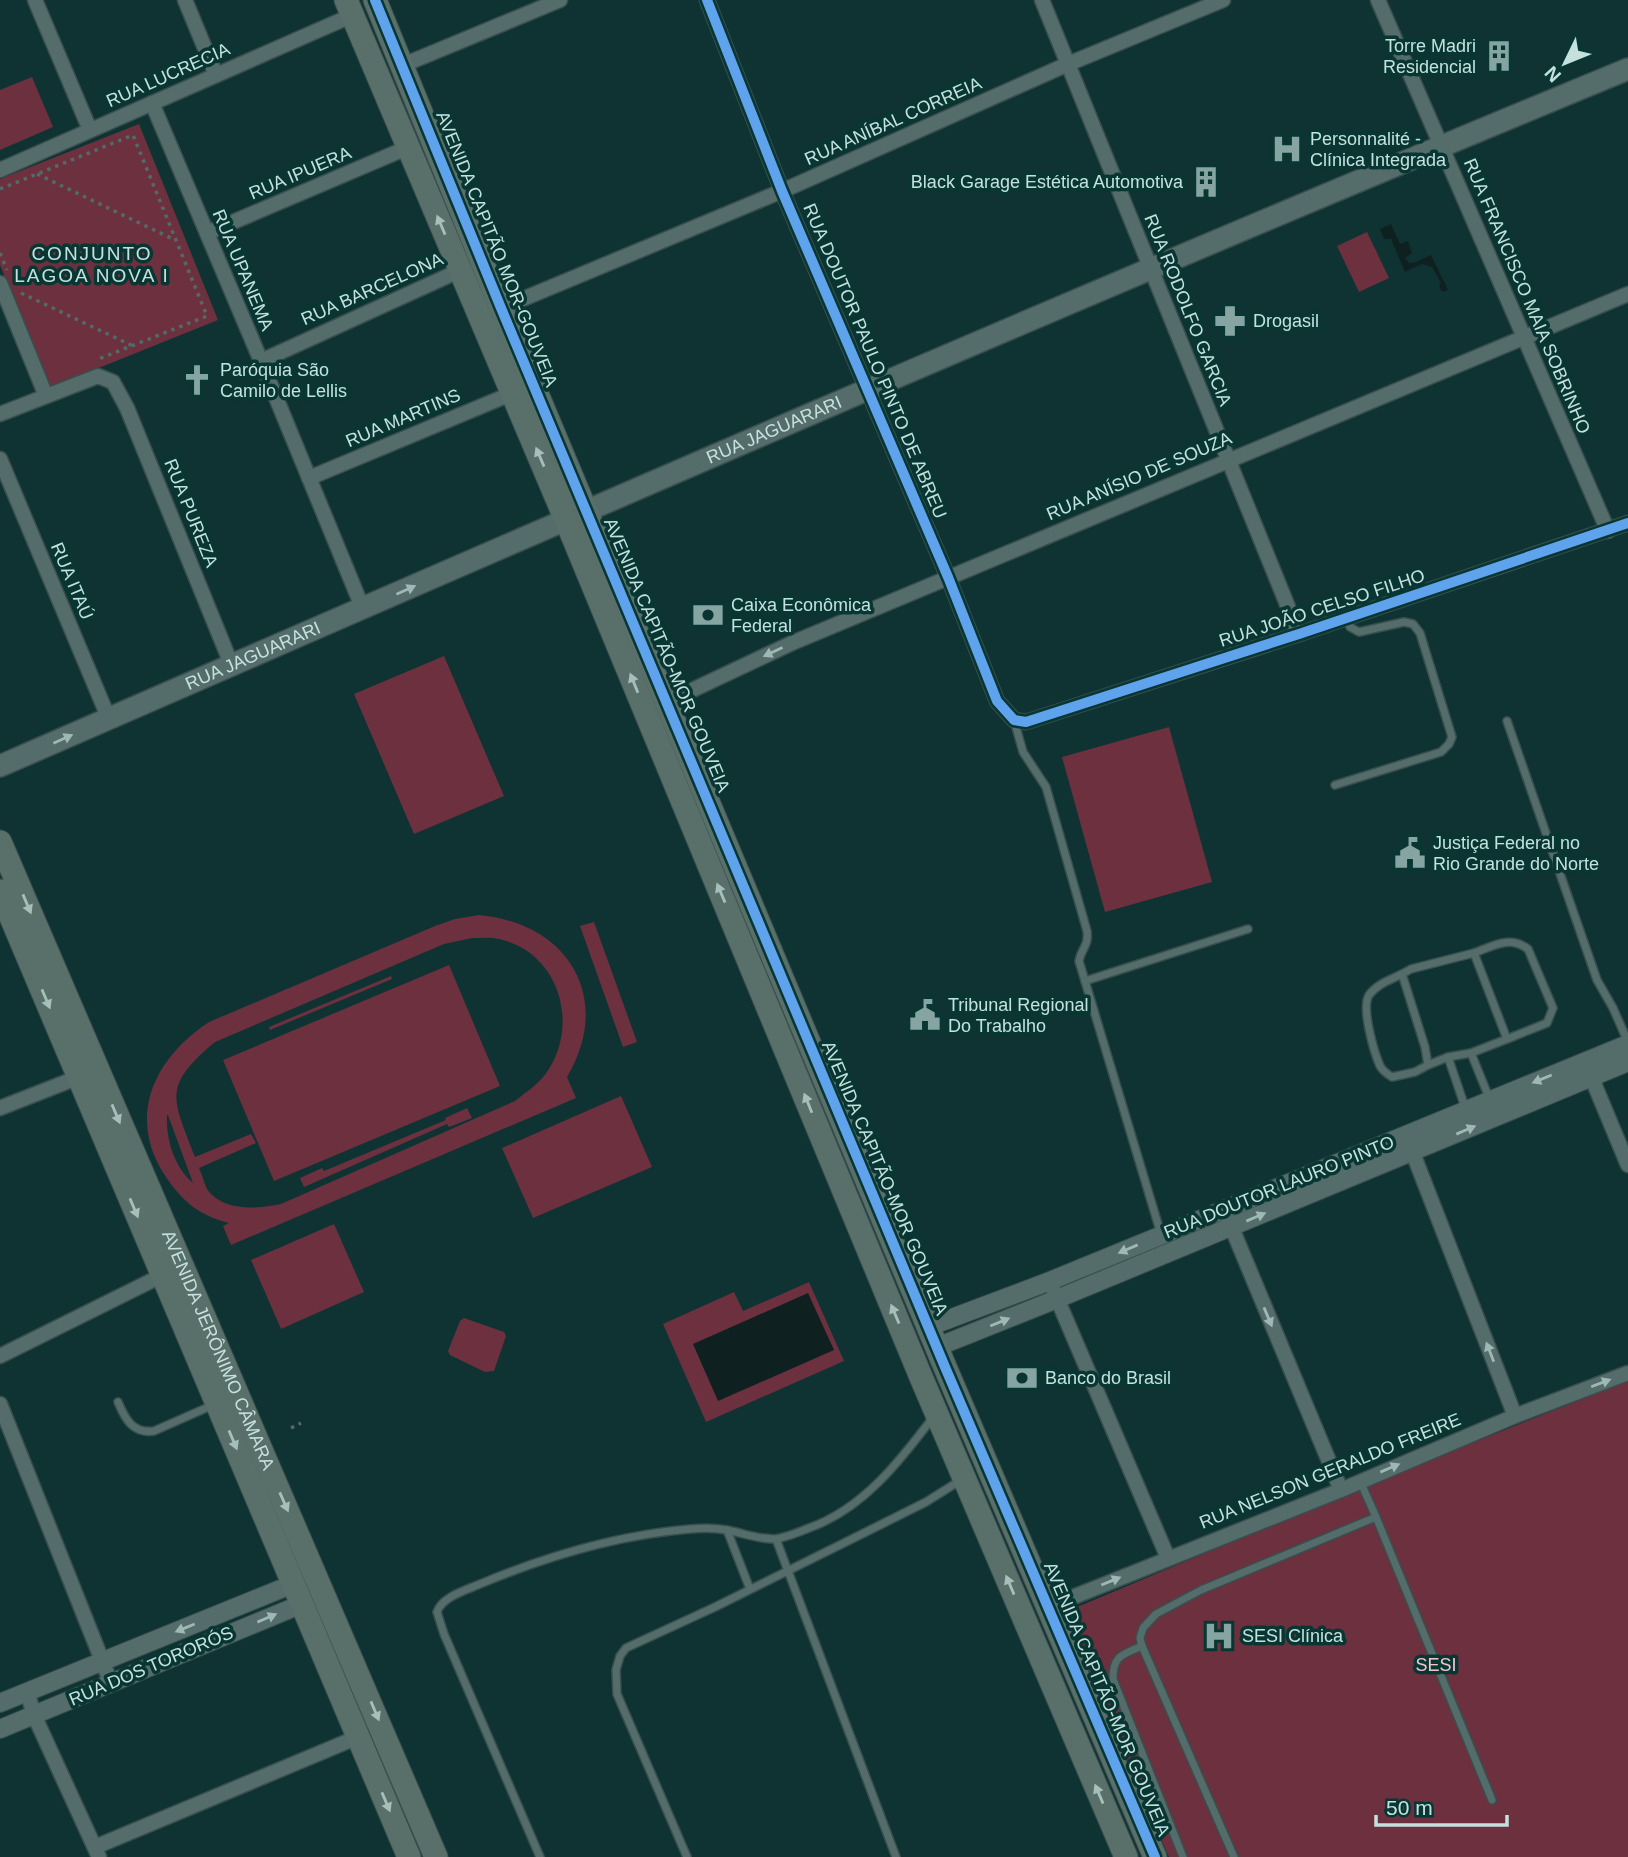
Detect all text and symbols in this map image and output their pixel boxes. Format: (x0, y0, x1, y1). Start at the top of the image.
north arrow (1530, 28, 1600, 98)
place label: Torre Madri Residencial (1383, 36, 1476, 77)
street label: RUA LUCRECIA (103, 39, 233, 111)
building icon: Torre Madri Residencial (1482, 39, 1516, 73)
text: N (1541, 62, 1565, 86)
street label: RUA ANÍBAL CORREIA (802, 73, 984, 169)
street label: AVENIDA CAPITÃO MOR-GOUVEIA (432, 108, 563, 390)
place label: Personnalité - Clínica Integrada (1310, 129, 1447, 170)
hospital icon: Personnalité - Clínica Integrada (1270, 132, 1304, 166)
street label: RUA IPUERA (246, 142, 354, 204)
street label: RUA FRANCISCO MAIA SOBRINHO (1460, 155, 1594, 437)
building icon: Black Garage Estética Automotiva (1189, 165, 1223, 199)
place label: Black Garage Estética Automotiva (911, 172, 1184, 192)
street label: RUA DOUTOR PAULO PINTO DE ABREU (799, 201, 951, 521)
street label: RUA UPANEMA (208, 206, 278, 334)
street label: RUA RODOLFO GARCIA (1140, 211, 1236, 409)
one-way arrow (436, 214, 447, 235)
district label: CONJUNTO LAGOA NOVA I (14, 243, 170, 286)
street label: RUA BARCELONA (298, 249, 446, 329)
pharmacy icon: Drogasil (1213, 304, 1247, 338)
place label: Drogasil (1253, 311, 1319, 331)
place label: Paróquia São Camilo de Lellis (220, 360, 347, 401)
church icon: Paróquia São Camilo de Lellis (180, 363, 214, 397)
street label: RUA MARTINS (343, 385, 463, 451)
street label: RUA JAGUARARI (704, 392, 845, 468)
street label: RUA ANÍSIO DE SOUZA (1043, 428, 1235, 524)
one-way arrow (534, 446, 545, 467)
street label: RUA PUREZA (160, 456, 222, 570)
street label: AVENIDA CAPITÃO-MOR GOUVEIA (600, 515, 735, 795)
street label: RUA ITAÚ (47, 539, 98, 623)
street label: RUA JOÃO CELSO FILHO (1216, 564, 1427, 651)
one-way arrow (396, 584, 416, 596)
place label: Caixa Econômica Federal (731, 595, 872, 636)
bank icon: Caixa Econômica Federal (691, 598, 725, 632)
street label: RUA JAGUARARI (182, 618, 324, 694)
one-way arrow (762, 647, 783, 658)
one-way arrow (628, 672, 639, 693)
one-way arrow (52, 733, 73, 744)
place label: Justiça Federal no Rio Grande do Norte (1433, 833, 1599, 874)
public building icon: Justiça Federal no Rio Grande do Norte (1393, 836, 1427, 870)
one-way arrow (715, 883, 726, 904)
one-way arrow (22, 894, 33, 915)
one-way arrow (40, 989, 52, 1009)
place label: Tribunal Regional Do Trabalho (948, 995, 1088, 1036)
public building icon: Tribunal Regional Do Trabalho (908, 998, 942, 1032)
street label: AVENIDA CAPITÃO-MOR GOUVEIA (818, 1038, 953, 1318)
one-way arrow (1532, 1074, 1553, 1085)
one-way arrow (802, 1093, 813, 1114)
one-way arrow (111, 1103, 122, 1124)
one-way arrow (1456, 1124, 1477, 1135)
street label: RUA DOUTOR LAURO PINTO (1161, 1132, 1397, 1242)
one-way arrow (129, 1198, 140, 1219)
one-way arrow (1246, 1211, 1267, 1222)
street label: AVENIDA JERÔNIMO CÂMARA (158, 1227, 279, 1473)
one-way arrow (1117, 1244, 1138, 1255)
one-way arrow (889, 1303, 900, 1324)
one-way arrow (1263, 1307, 1274, 1328)
one-way arrow (990, 1316, 1011, 1327)
one-way arrow (1484, 1342, 1495, 1363)
bank icon: Banco do Brasil (1005, 1361, 1039, 1395)
place label: Banco do Brasil (1045, 1368, 1171, 1388)
one-way arrow (1590, 1377, 1611, 1388)
street label: RUA NELSON GERALDO FREIRE (1196, 1409, 1464, 1533)
one-way arrow (227, 1430, 238, 1451)
one-way arrow (1380, 1463, 1401, 1474)
one-way arrow (279, 1492, 290, 1513)
street label: AVENIDA CAPITÃO-MOR GOUVEIA (1040, 1559, 1175, 1839)
one-way arrow (1004, 1575, 1016, 1595)
one-way arrow (1101, 1576, 1122, 1587)
one-way arrow (256, 1612, 277, 1623)
hospital icon: SESI Clínica (1202, 1619, 1236, 1653)
street label: RUA DOS TORORÓS (66, 1621, 236, 1710)
one-way arrow (174, 1623, 195, 1634)
place label: SESI Clínica (1242, 1626, 1344, 1646)
park label: SESI (1415, 1655, 1457, 1675)
one-way arrow (369, 1701, 380, 1722)
one-way arrow (1093, 1784, 1105, 1804)
scale bar (1376, 1784, 1507, 1828)
one-way arrow (381, 1791, 392, 1812)
text: 50 m (1386, 1796, 1433, 1819)

